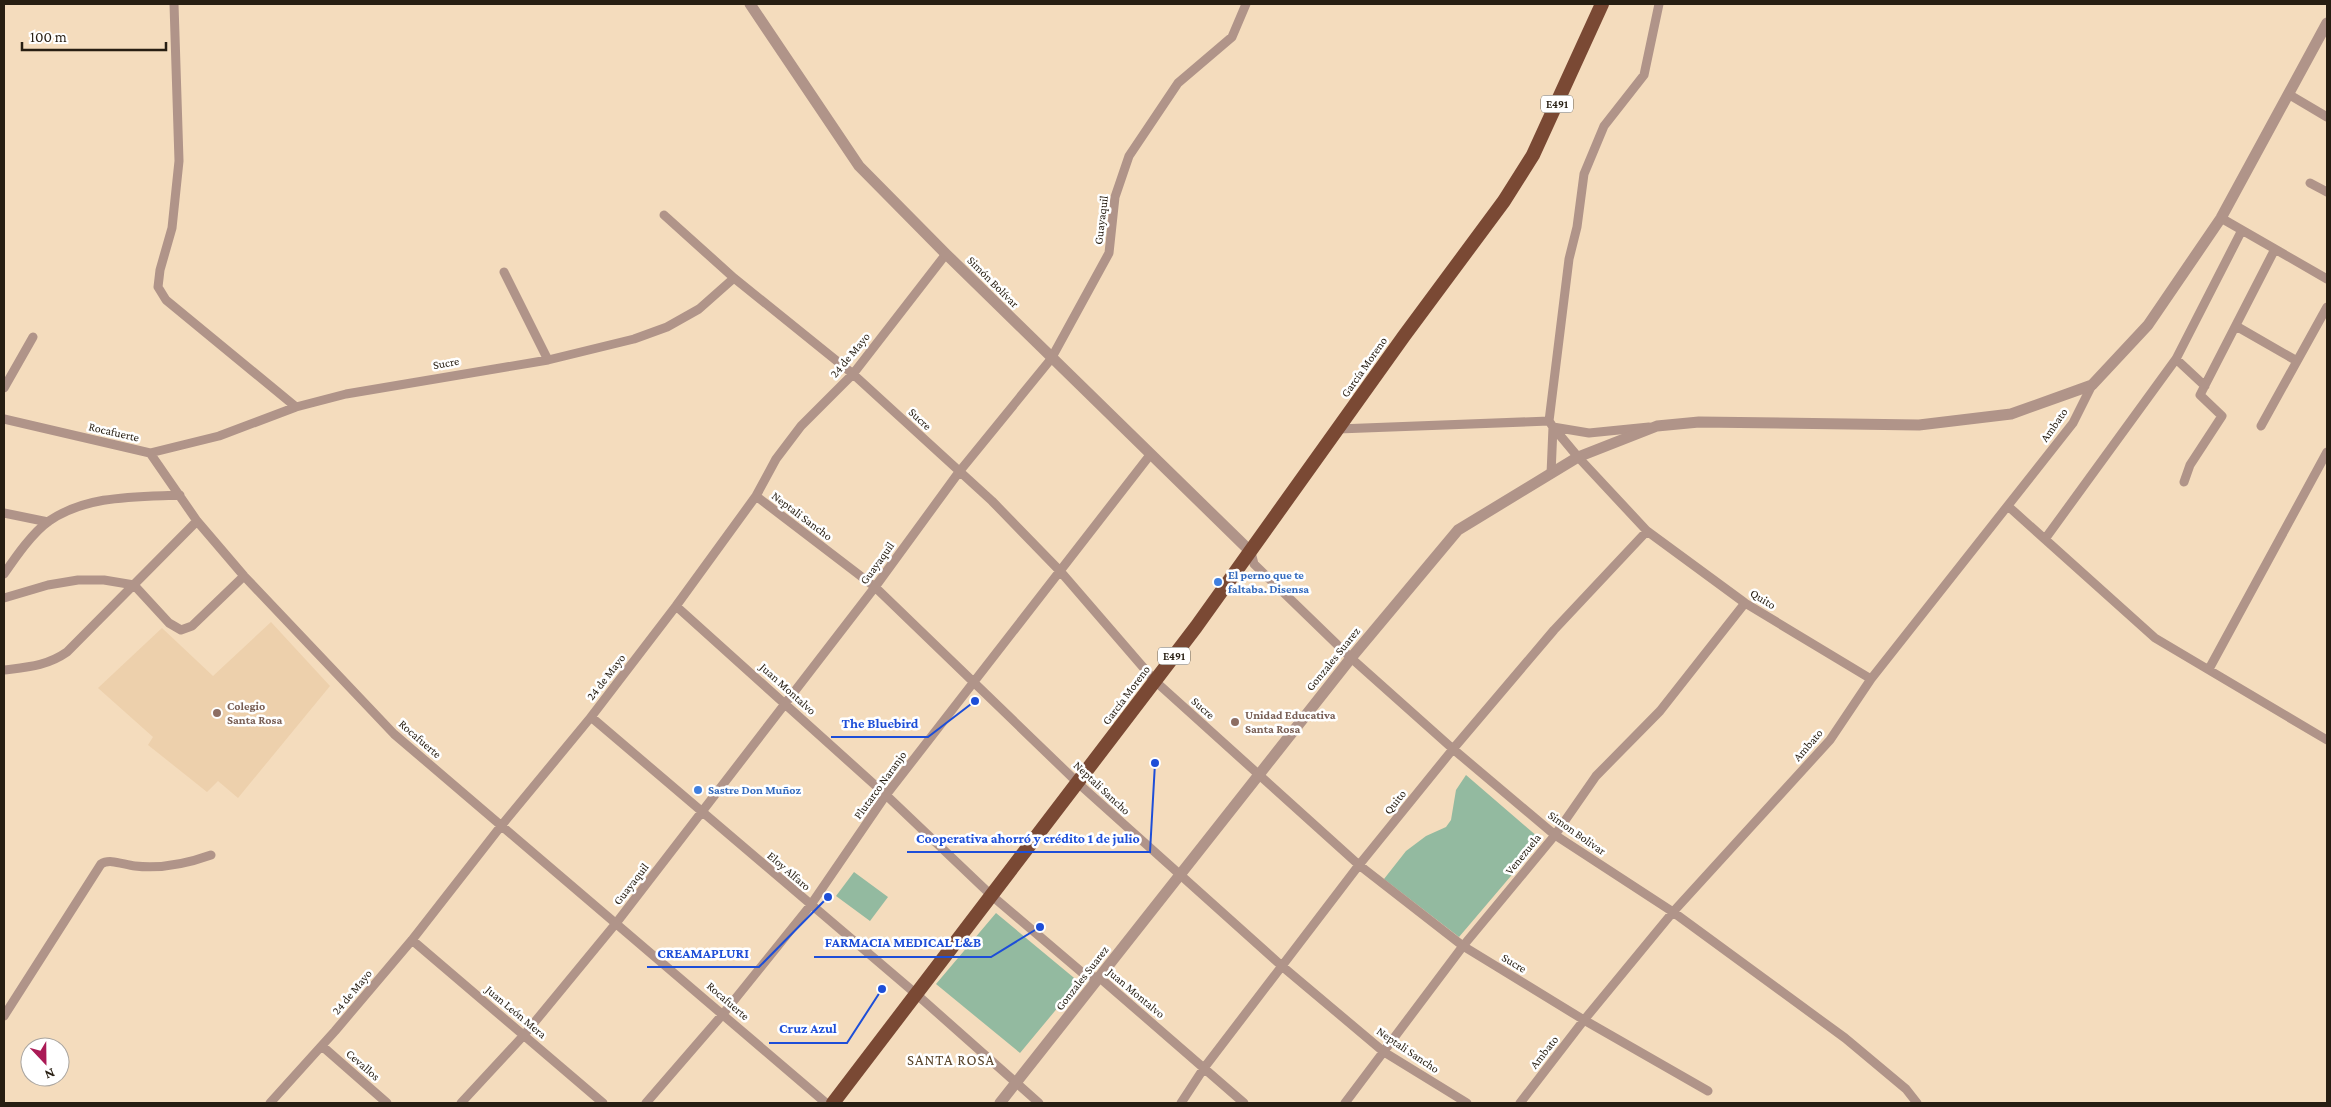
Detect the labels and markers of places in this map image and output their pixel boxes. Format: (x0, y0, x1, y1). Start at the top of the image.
place label: El perno que te faltaba. Disensa (1228, 568, 1309, 596)
marker: El perno que te faltaba. Disensa (1212, 576, 1224, 588)
place label: Colegio Santa Rosa (227, 699, 282, 727)
marker: Colegio Santa Rosa (211, 707, 223, 719)
callout: The Bluebird (831, 708, 928, 737)
place label: Unidad Educativa Santa Rosa (1245, 708, 1336, 736)
marker: Unidad Educativa Santa Rosa (1229, 716, 1241, 728)
place label: Sastre Don Muñoz (708, 783, 802, 797)
marker: Sastre Don Muñoz (692, 784, 704, 796)
callout: Cooperativa ahorró y crédito 1 de julio (907, 823, 1150, 852)
callout: FARMACIA MEDICAL L&B (814, 928, 991, 957)
callout: CREAMAPLURI (647, 938, 759, 967)
callout: Cruz Azul (769, 1014, 847, 1043)

